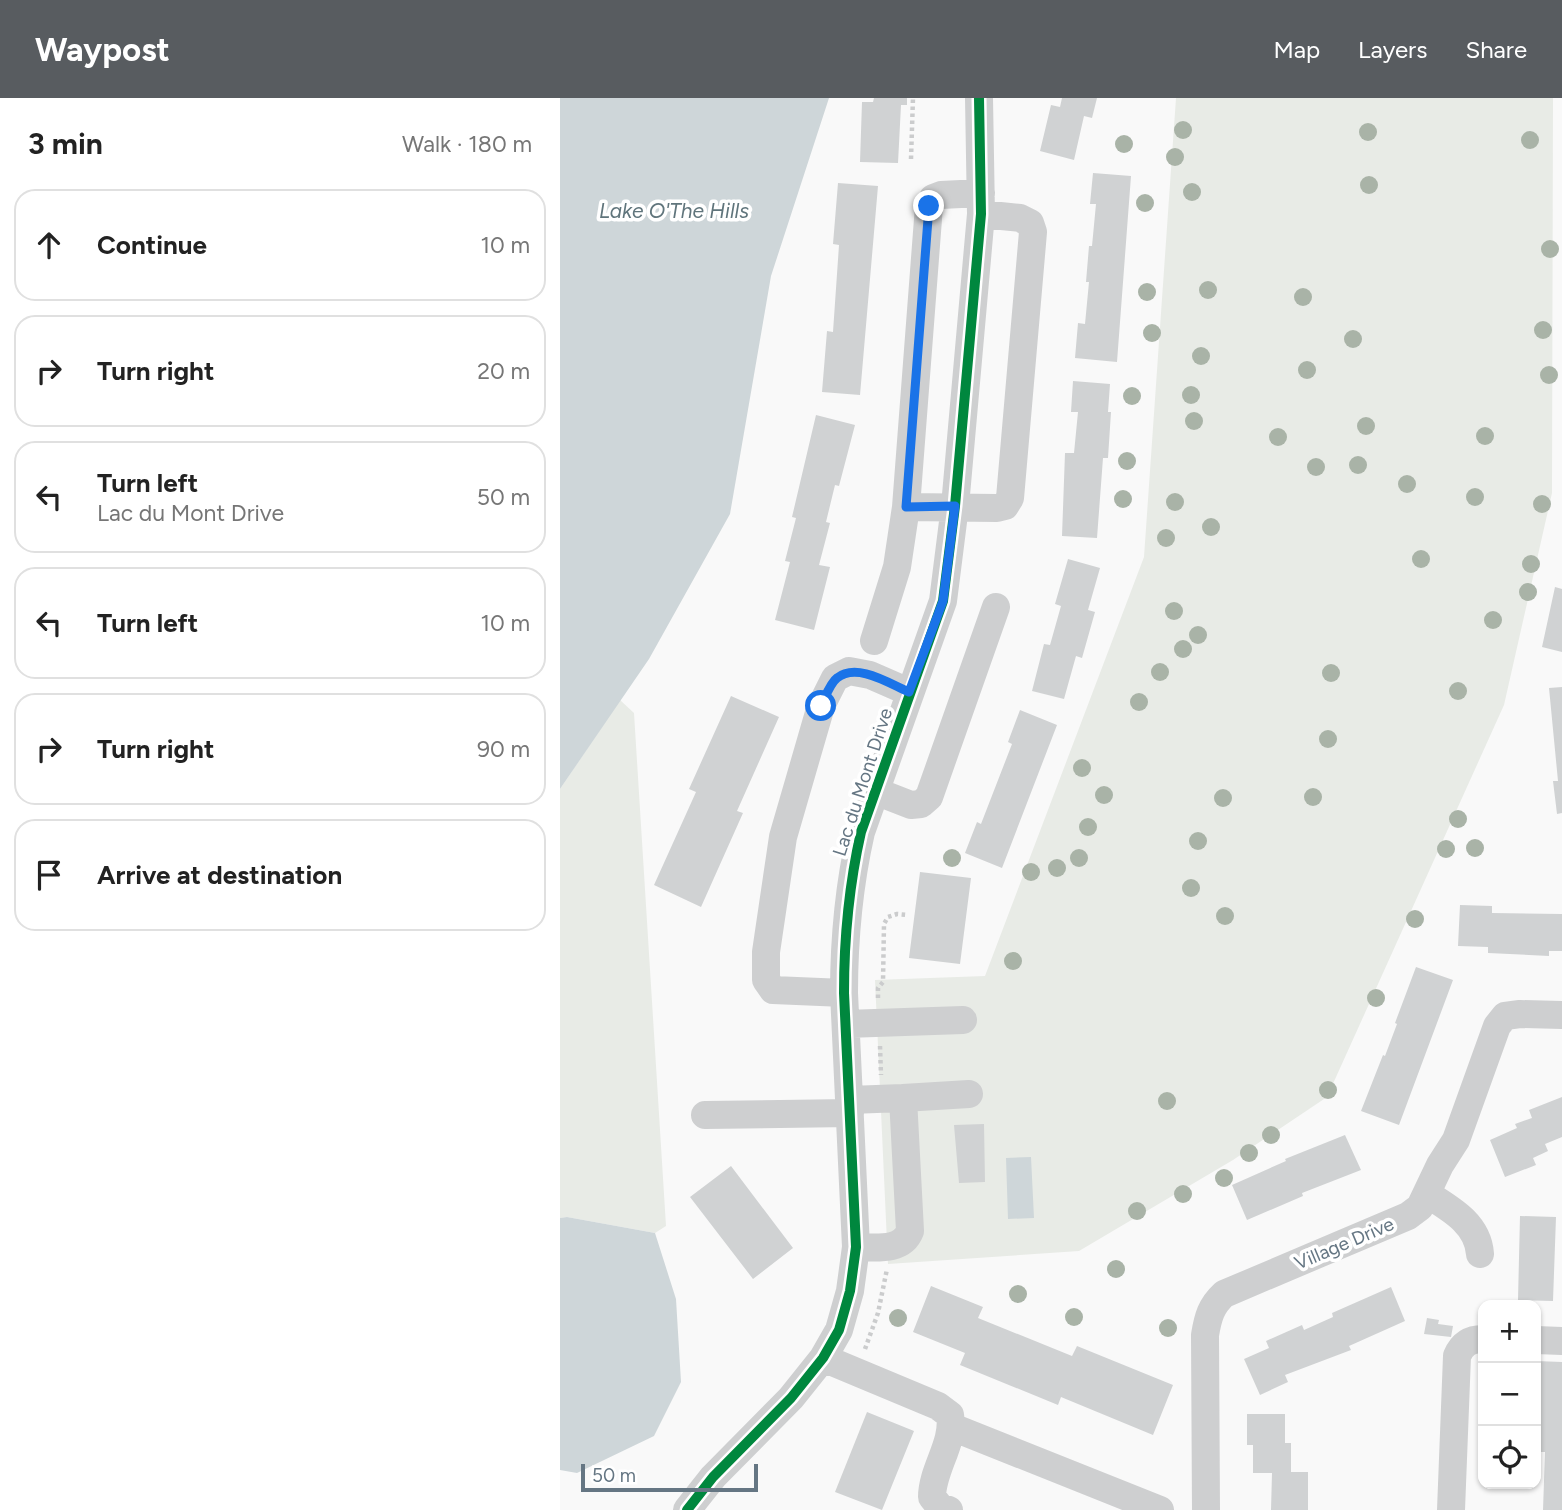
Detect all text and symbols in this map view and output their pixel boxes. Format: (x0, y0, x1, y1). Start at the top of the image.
text: Waypost (35, 30, 170, 69)
text: Map (1273, 35, 1320, 64)
text: Layers (1358, 35, 1427, 64)
text: Share (1465, 35, 1527, 64)
text: 3 min (28, 125, 103, 162)
text: Walk · 180 m (402, 130, 532, 158)
route end (913, 190, 944, 221)
water label: Lake O'The Hills (599, 198, 749, 223)
icon: ahead (30, 226, 68, 264)
text: Continue (97, 229, 207, 261)
text: 10 m (481, 231, 530, 259)
icon: right (30, 352, 68, 390)
text: Turn right (97, 355, 214, 387)
text: 20 m (477, 357, 530, 385)
text: Turn left (97, 467, 198, 499)
icon: left (30, 478, 68, 516)
text: 50 m (477, 483, 530, 511)
text: Lac du Mont Drive (97, 499, 284, 527)
icon: left (30, 604, 68, 642)
text: Turn left (97, 607, 198, 639)
text: 10 m (481, 609, 530, 637)
route start (805, 690, 836, 721)
street label: Lac du Mont Drive (828, 705, 897, 859)
icon: right (30, 730, 68, 768)
text: Turn right (97, 733, 214, 765)
text: 90 m (477, 735, 530, 763)
icon: arrive (30, 856, 68, 894)
text: Arrive at destination (97, 859, 342, 891)
street label: Village Drive (1291, 1212, 1397, 1275)
map controls (1478, 1300, 1541, 1489)
button: + (1478, 1300, 1541, 1363)
button: − (1478, 1363, 1541, 1426)
button: locate (1478, 1426, 1541, 1489)
scale bar (581, 1461, 758, 1493)
text: 50 m (592, 1464, 636, 1487)

